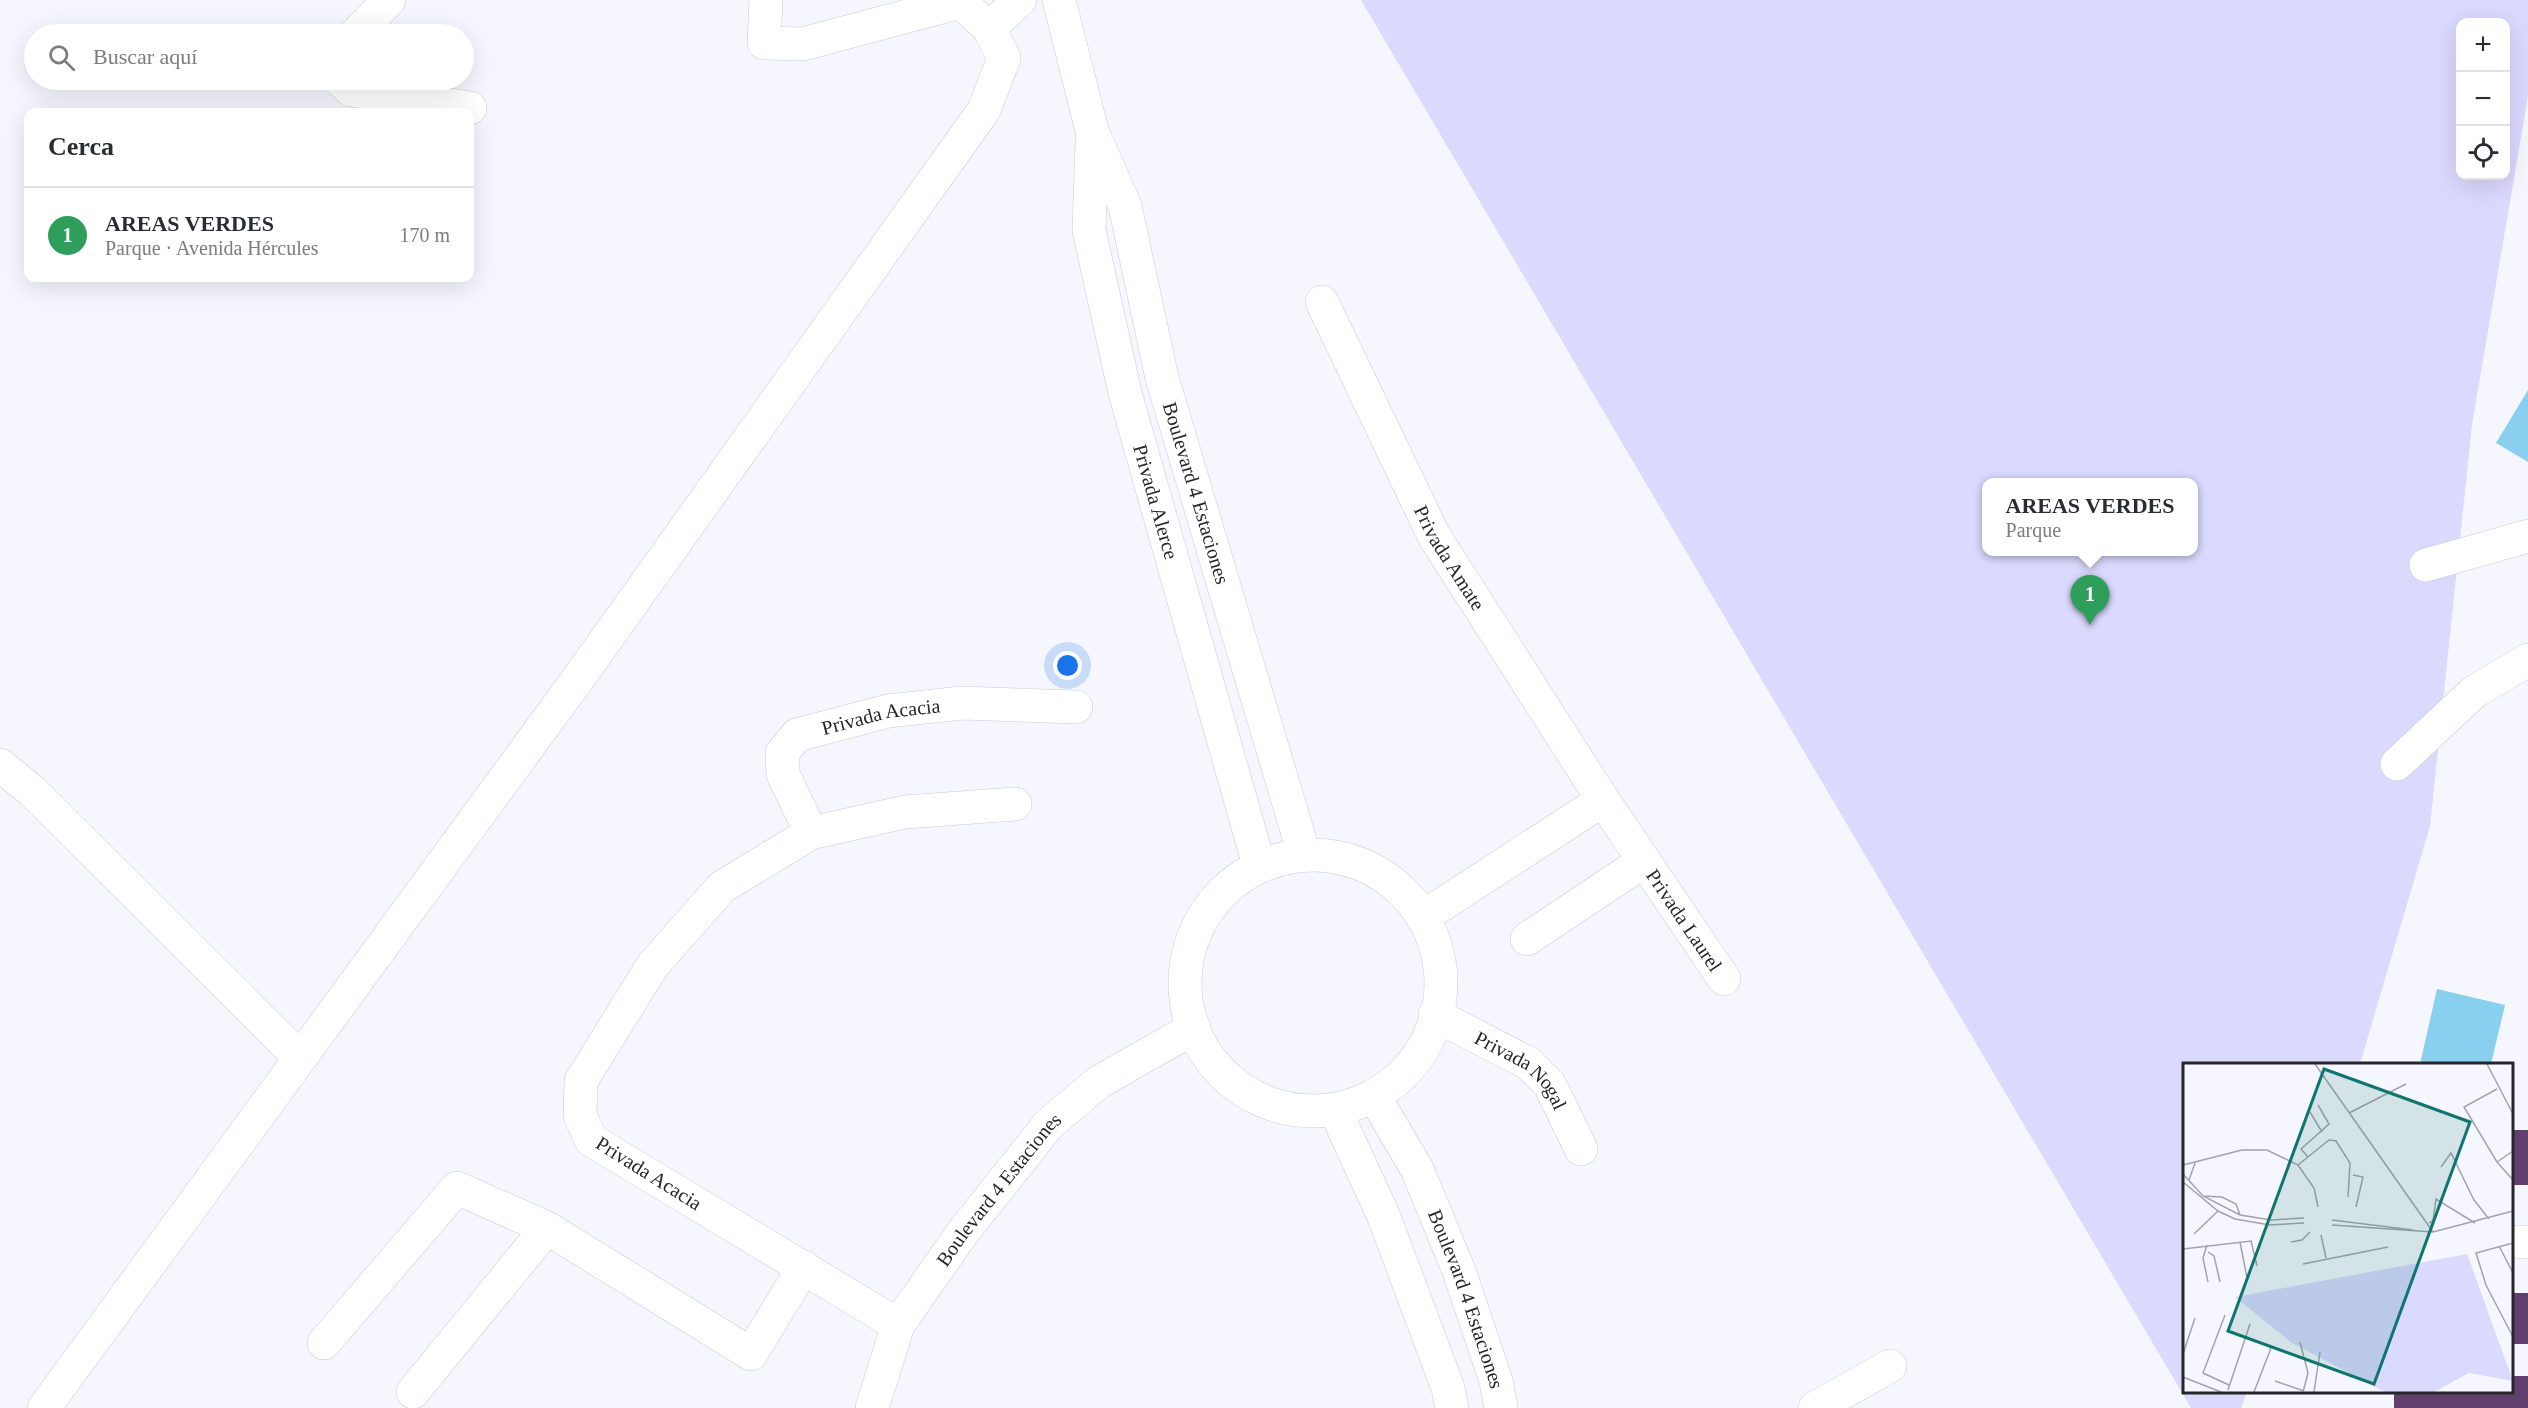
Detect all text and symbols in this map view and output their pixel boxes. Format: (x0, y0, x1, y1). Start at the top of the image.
map controls (2456, 18, 2510, 180)
button: + (2456, 18, 2510, 72)
search box (24, 24, 474, 90)
icon: search (45, 41, 78, 74)
text: Buscar aquí (93, 44, 197, 69)
button: − (2456, 72, 2510, 126)
button: locate (2456, 126, 2510, 180)
text: Cerca (48, 132, 114, 161)
text: AREAS VERDES (105, 211, 274, 236)
text: 1 (63, 224, 73, 246)
text: 170 m (399, 224, 450, 246)
text: Parque · Avenida Hércules (105, 237, 318, 259)
street label: Boulevard 4 Estaciones (1159, 399, 1234, 587)
street label: Privada Alerce (1129, 442, 1183, 562)
popup (1982, 478, 2198, 556)
text: AREAS VERDES (2006, 493, 2174, 518)
street label: Privada Amate (1410, 502, 1490, 614)
text: Parque (2006, 519, 2061, 541)
pin: 1 (2070, 576, 2110, 625)
your location (1053, 651, 1082, 680)
street label: Privada Acacia (819, 694, 941, 739)
street label: Privada Laurel (1642, 865, 1727, 976)
street label: Privada Nogal (1471, 1027, 1571, 1113)
inset map (2183, 1063, 2513, 1393)
street label: Boulevard 4 Estaciones (932, 1108, 1065, 1270)
street label: Privada Acacia (592, 1132, 706, 1214)
street label: Boulevard 4 Estaciones (1424, 1206, 1508, 1390)

